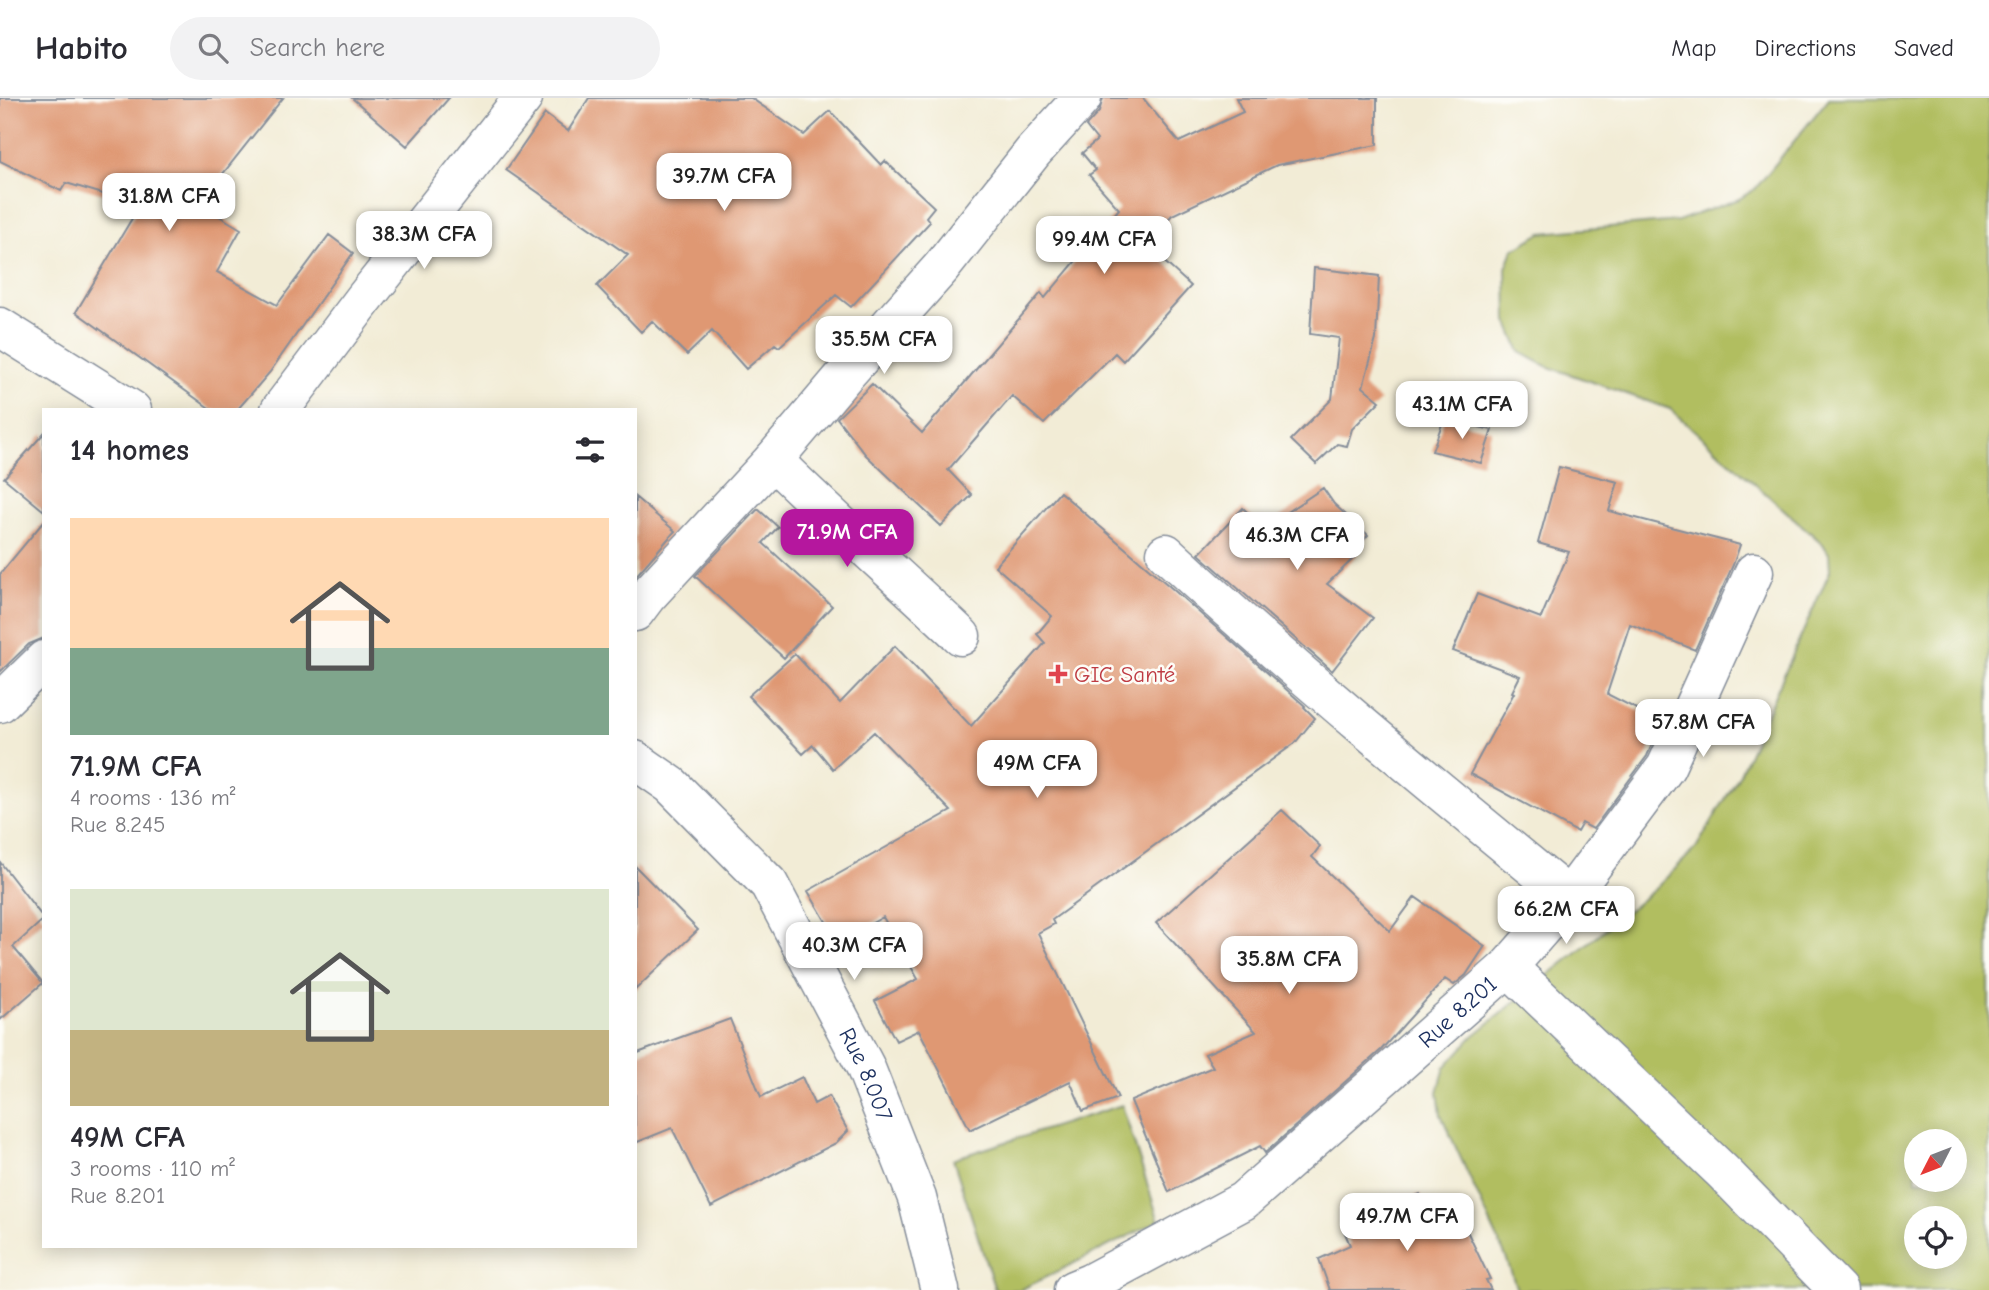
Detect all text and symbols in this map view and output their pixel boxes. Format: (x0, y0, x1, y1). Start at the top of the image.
search box (170, 17, 660, 80)
text: Habito (35, 29, 128, 67)
icon: search (194, 29, 232, 67)
text: Search here (250, 33, 385, 63)
text: Map (1671, 34, 1717, 62)
text: Directions (1755, 34, 1856, 62)
text: Saved (1894, 34, 1954, 62)
pin: 39.7M CFA (644, 153, 804, 213)
text: 39.7M CFA (673, 162, 776, 189)
pin: 31.8M CFA (89, 174, 249, 233)
text: 31.8M CFA (118, 182, 220, 209)
pin: 38.3M CFA (344, 212, 504, 271)
pin: 99.4M CFA (1024, 216, 1184, 276)
text: 38.3M CFA (372, 220, 476, 247)
text: 99.4M CFA (1052, 225, 1156, 252)
pin: 35.5M CFA (804, 316, 964, 376)
text: 35.5M CFA (831, 325, 937, 352)
pin: 43.1M CFA (1382, 382, 1542, 441)
text: 43.1M CFA (1412, 390, 1512, 417)
icon: filters (571, 431, 609, 469)
text: 14 homes (70, 433, 189, 468)
pin: 71.9M CFA (767, 510, 927, 569)
pin: 46.3M CFA (1217, 512, 1377, 572)
text: 71.9M CFA (797, 518, 897, 545)
text: 46.3M CFA (1245, 521, 1349, 548)
icon: home (277, 563, 403, 689)
place label: GIC Santé (1074, 661, 1175, 688)
marker: GIC Santé (1048, 664, 1068, 684)
pin: 57.8M CFA (1623, 700, 1783, 759)
text: 57.8M CFA (1651, 708, 1755, 735)
pin: 49M CFA (972, 740, 1102, 800)
text: 71.9M CFA (70, 749, 201, 784)
text: 49M CFA (993, 749, 1081, 776)
text: 4 rooms · 136 m² (70, 784, 236, 811)
text: Rue 8.245 (70, 811, 166, 838)
pin: 66.2M CFA (1486, 886, 1646, 946)
text: 66.2M CFA (1514, 895, 1618, 922)
pin: 40.3M CFA (774, 922, 934, 982)
text: 40.3M CFA (802, 931, 906, 958)
icon: home (277, 934, 403, 1060)
pin: 35.8M CFA (1209, 936, 1369, 996)
text: 35.8M CFA (1237, 945, 1341, 972)
street label: Rue 8.201 (1413, 970, 1502, 1054)
street label: Rue 8.007 (833, 1023, 898, 1125)
text: 49M CFA (70, 1120, 185, 1155)
north arrow (1904, 1129, 1967, 1192)
map controls (1904, 1129, 1967, 1269)
text: 3 rooms · 110 m² (70, 1155, 235, 1182)
text: Rue 8.201 (70, 1182, 165, 1209)
pin: 49.7M CFA (1327, 1194, 1487, 1253)
text: 49.7M CFA (1356, 1202, 1458, 1229)
button: locate (1904, 1206, 1967, 1269)

